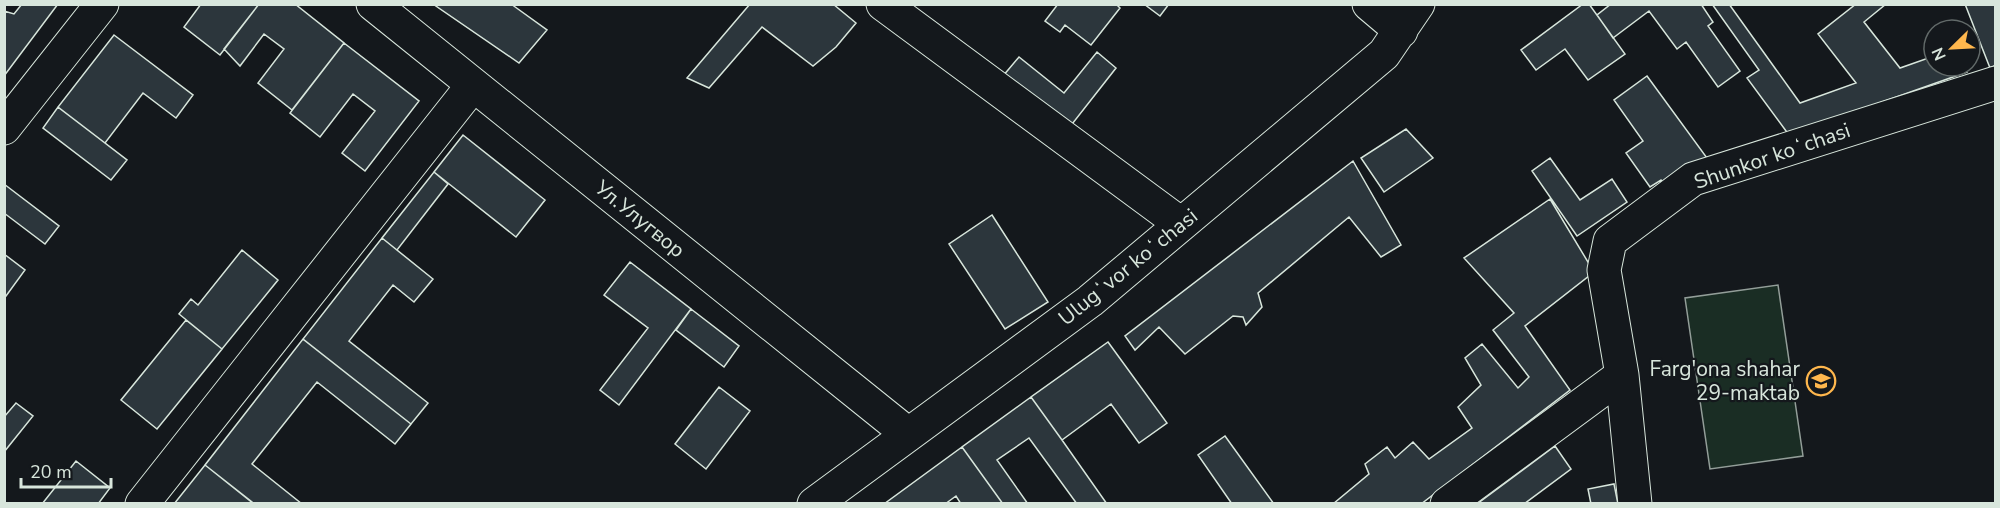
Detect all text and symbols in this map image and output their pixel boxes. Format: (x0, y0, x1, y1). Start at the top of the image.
north arrow (1922, 18, 1982, 78)
text: N (1927, 44, 1952, 64)
street label: Shunkor koʻchasi (1690, 116, 1854, 196)
street label: Ул.Улугвор (588, 173, 691, 264)
street label: Ulugʻvor koʻchasi (1053, 202, 1203, 332)
place label: Farg'ona shahar 29-maktab (1650, 355, 1800, 407)
school or university icon: Farg'ona shahar 29-maktab (1805, 365, 1837, 397)
scale bar (21, 451, 111, 489)
text: 20 m (30, 460, 72, 484)

